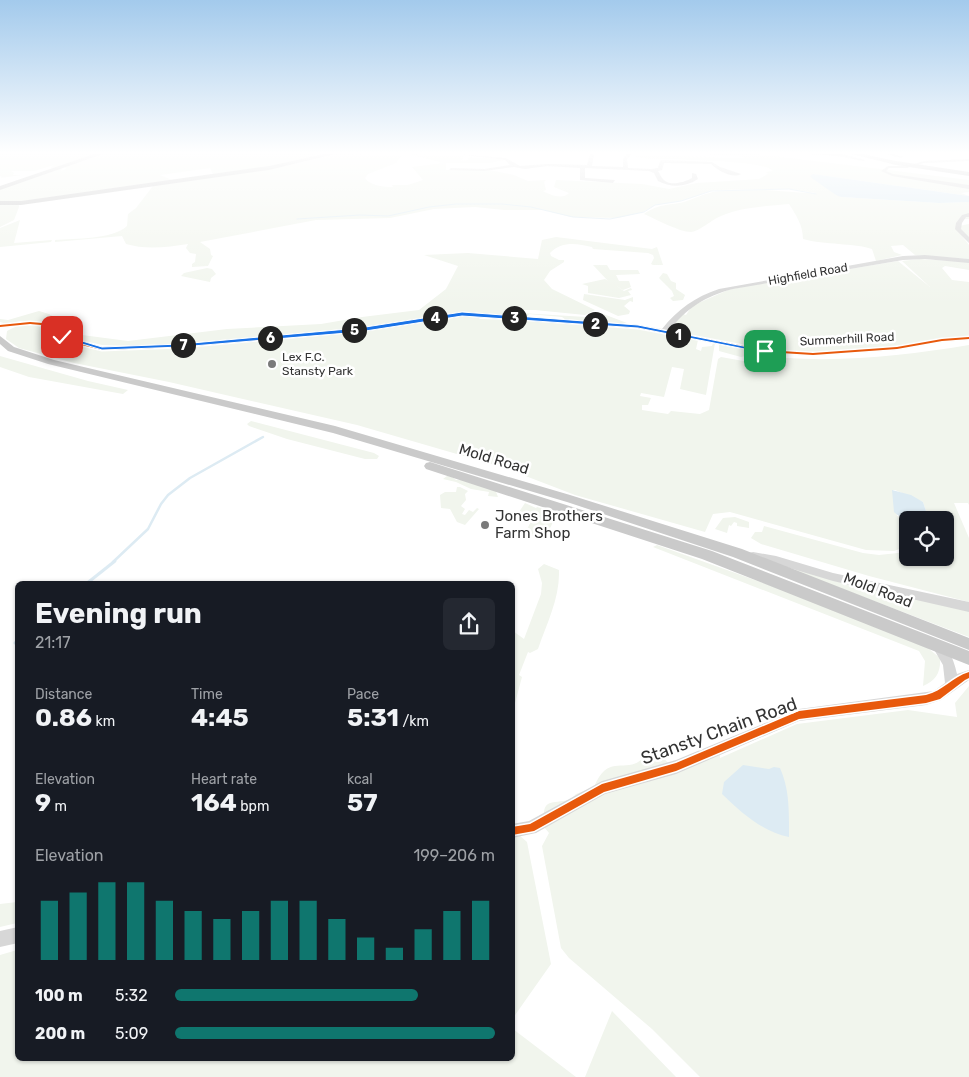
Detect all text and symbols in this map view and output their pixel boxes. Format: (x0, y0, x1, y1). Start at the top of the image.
street label: Highfield Road (767, 260, 849, 288)
pin: 4 (422, 306, 448, 330)
pin: 3 (502, 306, 526, 330)
text: 4 (431, 310, 440, 327)
text: 3 (510, 310, 519, 327)
pin: 2 (582, 312, 608, 336)
pin (41, 316, 83, 358)
text: 2 (591, 316, 600, 333)
pin: 5 (342, 318, 366, 342)
text: 5 (350, 322, 359, 339)
pin: 1 (666, 322, 690, 348)
icon: check (48, 323, 76, 351)
pin: 6 (258, 326, 282, 350)
text: 1 (675, 327, 682, 344)
text: 6 (266, 330, 275, 347)
pin (744, 330, 786, 372)
street label: Summerhill Road (799, 330, 895, 348)
pin: 7 (170, 332, 196, 358)
text: 7 (179, 337, 188, 354)
icon: arrive (751, 337, 779, 365)
place label: Lex F.C. Stansty Park (282, 350, 354, 378)
marker: Lex F.C. Stansty Park (266, 358, 278, 370)
street label: Mold Road (457, 440, 531, 478)
place label: Jones Brothers Farm Shop (495, 507, 603, 542)
map controls (899, 511, 954, 566)
button: locate (899, 511, 954, 566)
marker: Jones Brothers Farm Shop (479, 519, 491, 531)
street label: Mold Road (841, 569, 915, 611)
text: Evening run (35, 597, 202, 630)
button: share (443, 598, 495, 650)
text: 21:17 (35, 633, 70, 652)
text: Distance (35, 686, 92, 703)
text: Time (191, 686, 223, 703)
text: Pace (347, 686, 379, 703)
street label: Stansty Chain Road (638, 693, 800, 769)
text: 0.86 (35, 703, 92, 732)
text: 4:45 (191, 703, 249, 732)
text: 5:31 (347, 703, 399, 732)
text: km (92, 713, 115, 730)
text: /km (399, 713, 429, 730)
text: Elevation (35, 771, 95, 788)
text: Heart rate (191, 771, 257, 788)
text: kcal (347, 771, 373, 788)
text: 9 (35, 788, 51, 817)
text: 164 (191, 788, 237, 817)
text: 57 (347, 788, 377, 817)
text: m (51, 798, 67, 815)
text: bpm (237, 798, 269, 815)
text: Elevation (35, 846, 104, 865)
text: 199–206 m (414, 846, 495, 865)
text: 100 m (35, 986, 83, 1005)
text: 5:32 (115, 986, 148, 1005)
text: 200 m (35, 1024, 85, 1043)
text: 5:09 (115, 1024, 148, 1043)

